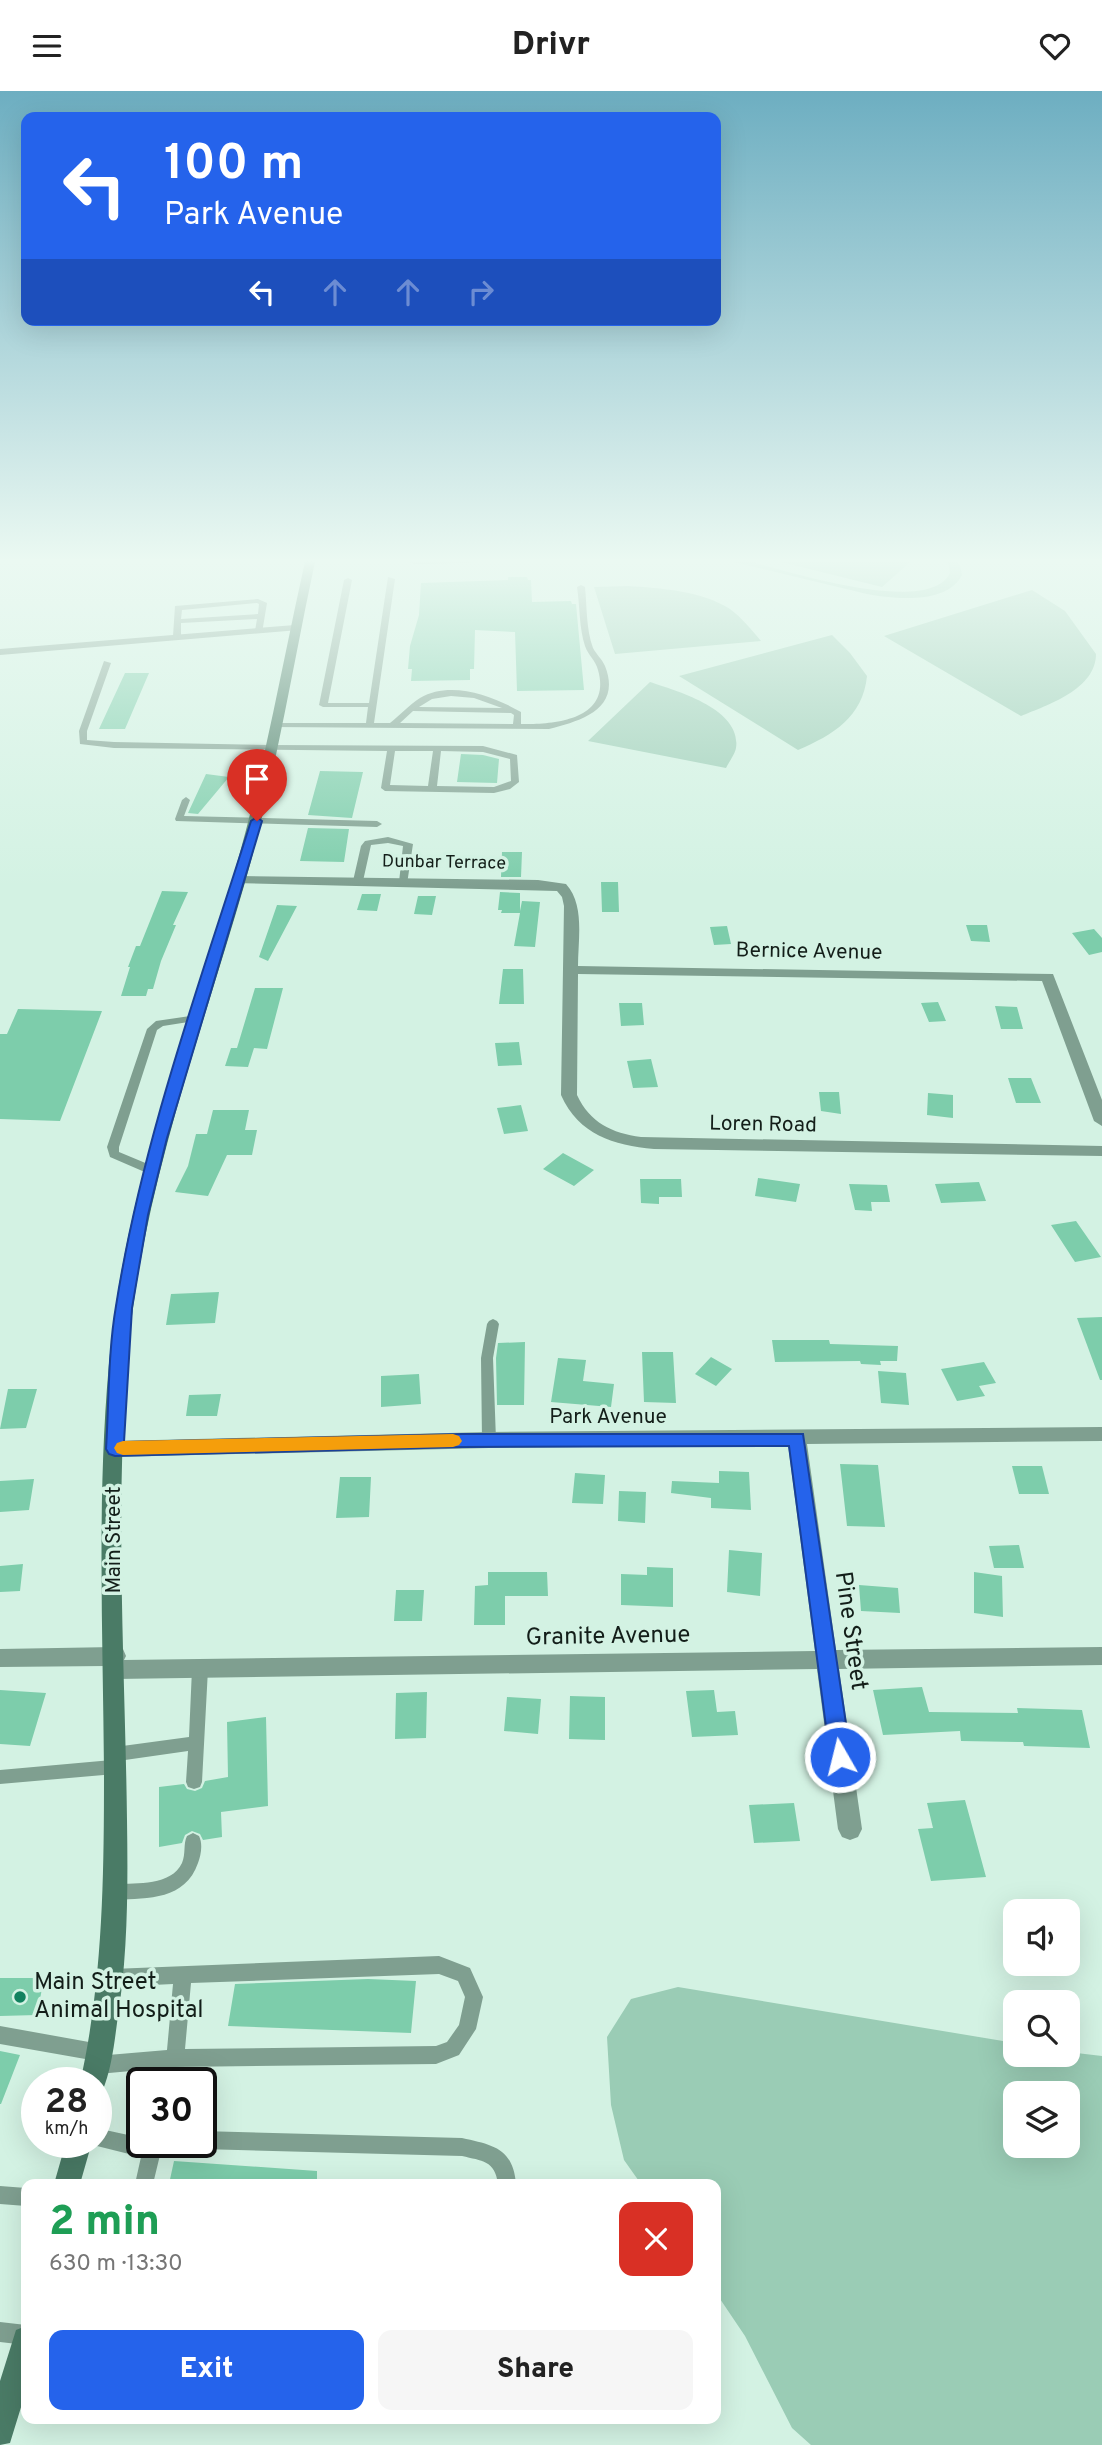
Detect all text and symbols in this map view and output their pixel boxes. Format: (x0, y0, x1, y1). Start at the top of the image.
text: Drivr (512, 26, 590, 66)
icon: menu (28, 27, 66, 65)
icon: heart (1036, 27, 1074, 65)
text: 100 m (164, 135, 303, 197)
icon: left (49, 140, 140, 231)
text: Park Avenue (164, 196, 343, 236)
icon: left (243, 273, 281, 311)
icon: ahead (316, 273, 354, 311)
icon: ahead (389, 273, 427, 311)
icon: right (462, 273, 500, 311)
pin (227, 749, 287, 821)
icon: arrive (238, 760, 276, 798)
street label: Dunbar Terrace (382, 850, 506, 876)
street label: Bernice Avenue (735, 937, 883, 967)
street label: Loren Road (709, 1111, 817, 1139)
street label: Park Avenue (549, 1404, 667, 1431)
street label: Main Street (101, 1486, 128, 1594)
street label: Pine Street (827, 1570, 873, 1692)
street label: Granite Avenue (525, 1621, 691, 1653)
position arrow (803, 1720, 877, 1794)
map controls (1003, 1899, 1080, 2158)
button: sound (1003, 1899, 1080, 1976)
place label: Main Street Animal Hospital (34, 1968, 204, 2026)
marker: Main Street Animal Hospital (12, 1989, 28, 2005)
button: search (1003, 1990, 1080, 2067)
speed limit sign: 30 (126, 2067, 217, 2158)
text: 28 (45, 2081, 88, 2125)
button: layers (1003, 2081, 1080, 2158)
text: km/h (45, 2118, 88, 2141)
text: 2 min (49, 2197, 160, 2250)
button: close (619, 2202, 693, 2276)
text: 630 m · 13:30 (49, 2250, 183, 2279)
button: Exit (49, 2330, 364, 2410)
button: Share (378, 2330, 693, 2410)

